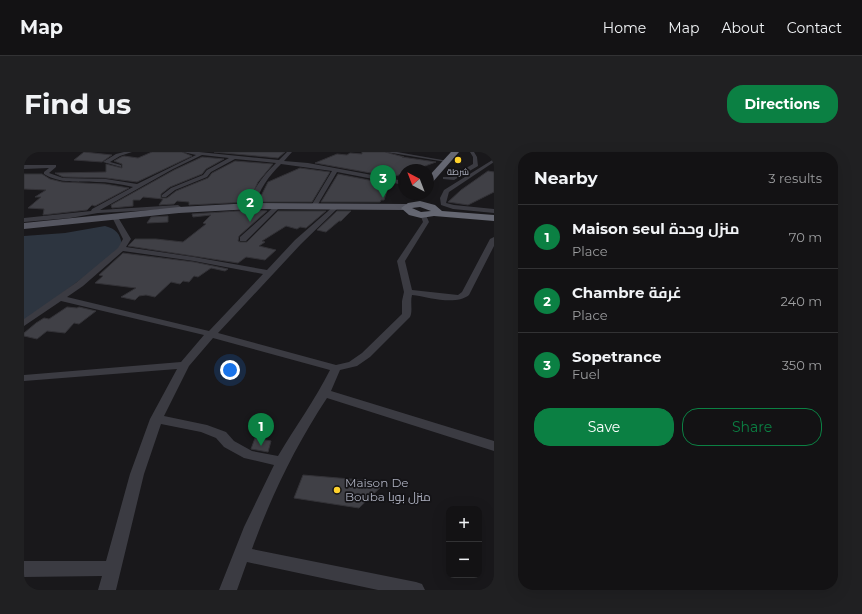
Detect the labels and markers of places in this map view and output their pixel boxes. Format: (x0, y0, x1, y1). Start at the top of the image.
marker: شرطة (453, 155, 463, 165)
pin: 3 (370, 165, 396, 198)
place label: شرطة (447, 166, 469, 177)
pin: 2 (237, 189, 263, 222)
pin: 1 (248, 413, 274, 446)
place label: Maison De Bouba منزل بوبا (345, 475, 431, 504)
marker: Maison De Bouba منزل بوبا (332, 485, 342, 495)

